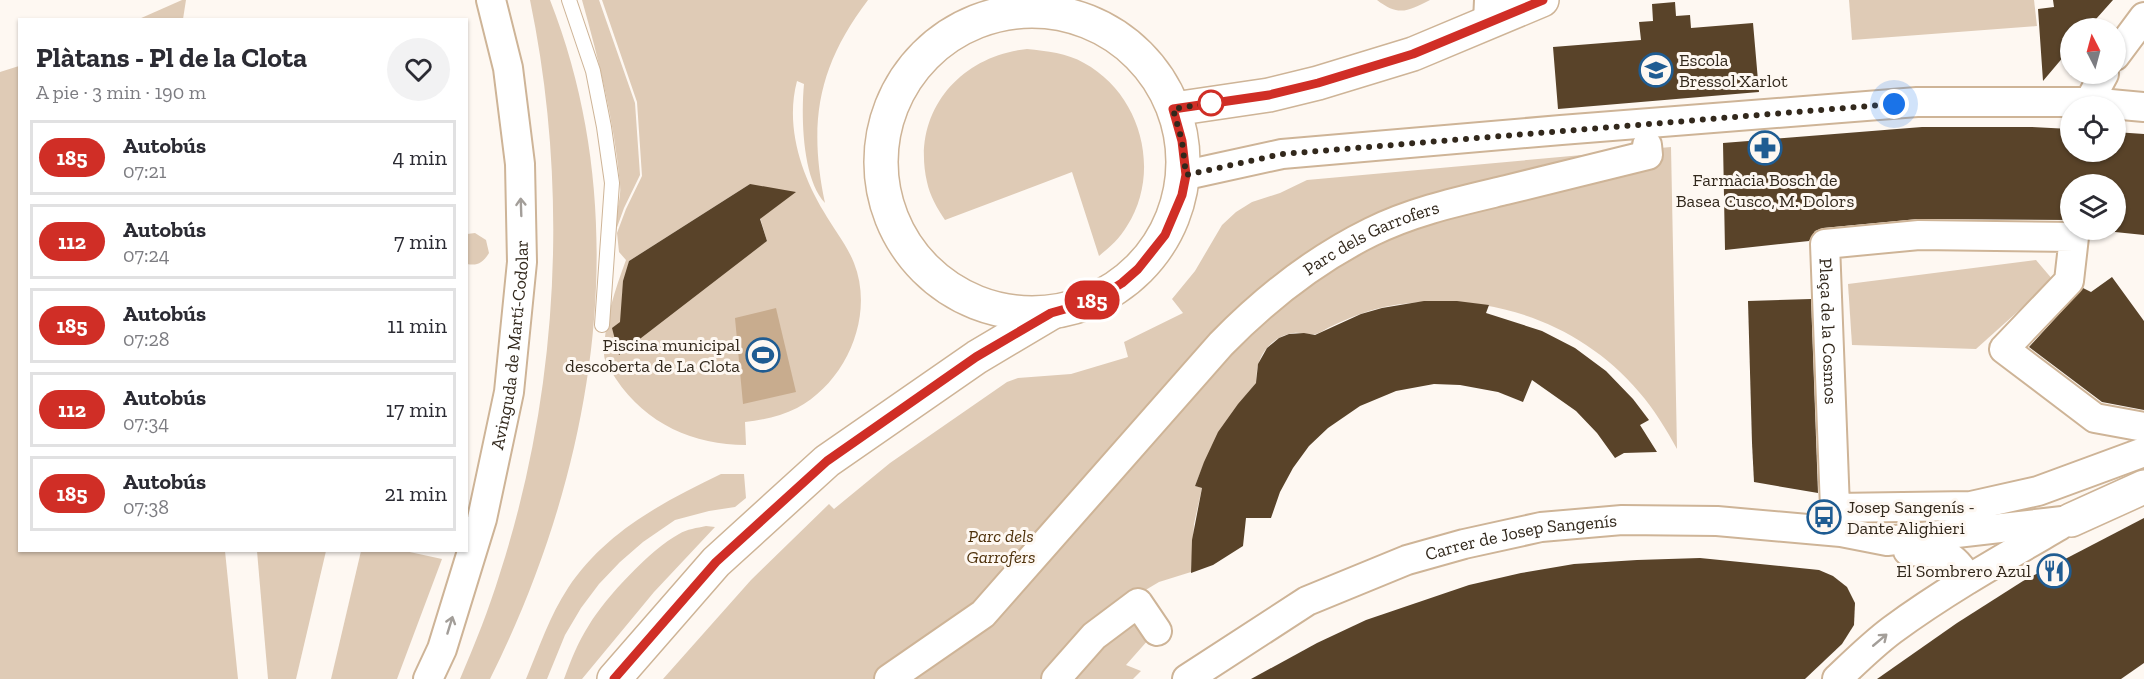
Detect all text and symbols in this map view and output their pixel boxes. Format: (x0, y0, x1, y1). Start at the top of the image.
north arrow (2060, 18, 2126, 84)
map controls (2060, 18, 2126, 240)
button: heart (387, 38, 450, 101)
text: Plàtans - Pl de la Clota (36, 41, 307, 74)
place label: Escola Bressol Xarlot (1679, 49, 1788, 92)
school or university icon: Escola Bressol Xarlot (1638, 52, 1674, 88)
text: A pie · 3 min · 190 m (36, 80, 206, 104)
your location (1879, 89, 1909, 119)
unlabelled marker (1198, 90, 1224, 116)
button: locate (2060, 96, 2126, 162)
pharmacy icon: Farmàcia Bosch de Basea Cusco, M. Dolors (1747, 130, 1783, 166)
text: Autobús (123, 132, 206, 159)
text: 4 min (392, 144, 447, 171)
text: 185 (57, 145, 87, 170)
text: 07:21 (123, 159, 166, 183)
place label: Farmàcia Bosch de Basea Cusco, M. Dolors (1676, 169, 1854, 212)
button: layers (2060, 174, 2126, 240)
street label: Parc dels Garrofers (1299, 196, 1442, 280)
one-way arrow (515, 198, 527, 218)
text: Autobús (123, 216, 206, 243)
text: 7 min (394, 228, 447, 255)
text: 112 (58, 229, 86, 254)
street label: Avinguda de Martí-Codolar (486, 240, 533, 452)
text: 07:24 (123, 243, 170, 267)
street label: Plaça de la Cosmos (1815, 258, 1842, 405)
line badge: 185 (1058, 280, 1126, 320)
text: 185 (1077, 288, 1107, 313)
text: Autobús (123, 300, 206, 327)
text: 11 min (387, 312, 447, 339)
text: 185 (57, 313, 87, 338)
text: 07:28 (123, 327, 169, 351)
place label: Piscina municipal descoberta de La Clota (565, 334, 740, 377)
sports icon: Piscina municipal descoberta de La Clota (745, 337, 781, 373)
text: Autobús (123, 384, 206, 411)
text: 17 min (386, 396, 447, 423)
text: 112 (58, 397, 86, 422)
text: 07:34 (123, 411, 169, 435)
text: Autobús (123, 468, 206, 495)
text: 21 min (384, 480, 447, 507)
text: 185 (57, 481, 87, 506)
text: 07:38 (123, 495, 169, 519)
place label: Josep Sangenís - Dante Alighieri (1847, 496, 1975, 539)
bus stop icon: Josep Sangenís - Dante Alighieri (1806, 499, 1842, 535)
street label: Carrer de Josep Sangenís (1423, 509, 1618, 565)
park label: Parc dels Garrofers (966, 525, 1036, 568)
restaurant icon: El Sombrero Azul (2036, 553, 2072, 589)
place label: El Sombrero Azul (1896, 560, 2031, 582)
one-way arrow (445, 616, 456, 635)
one-way arrow (1872, 633, 1887, 647)

